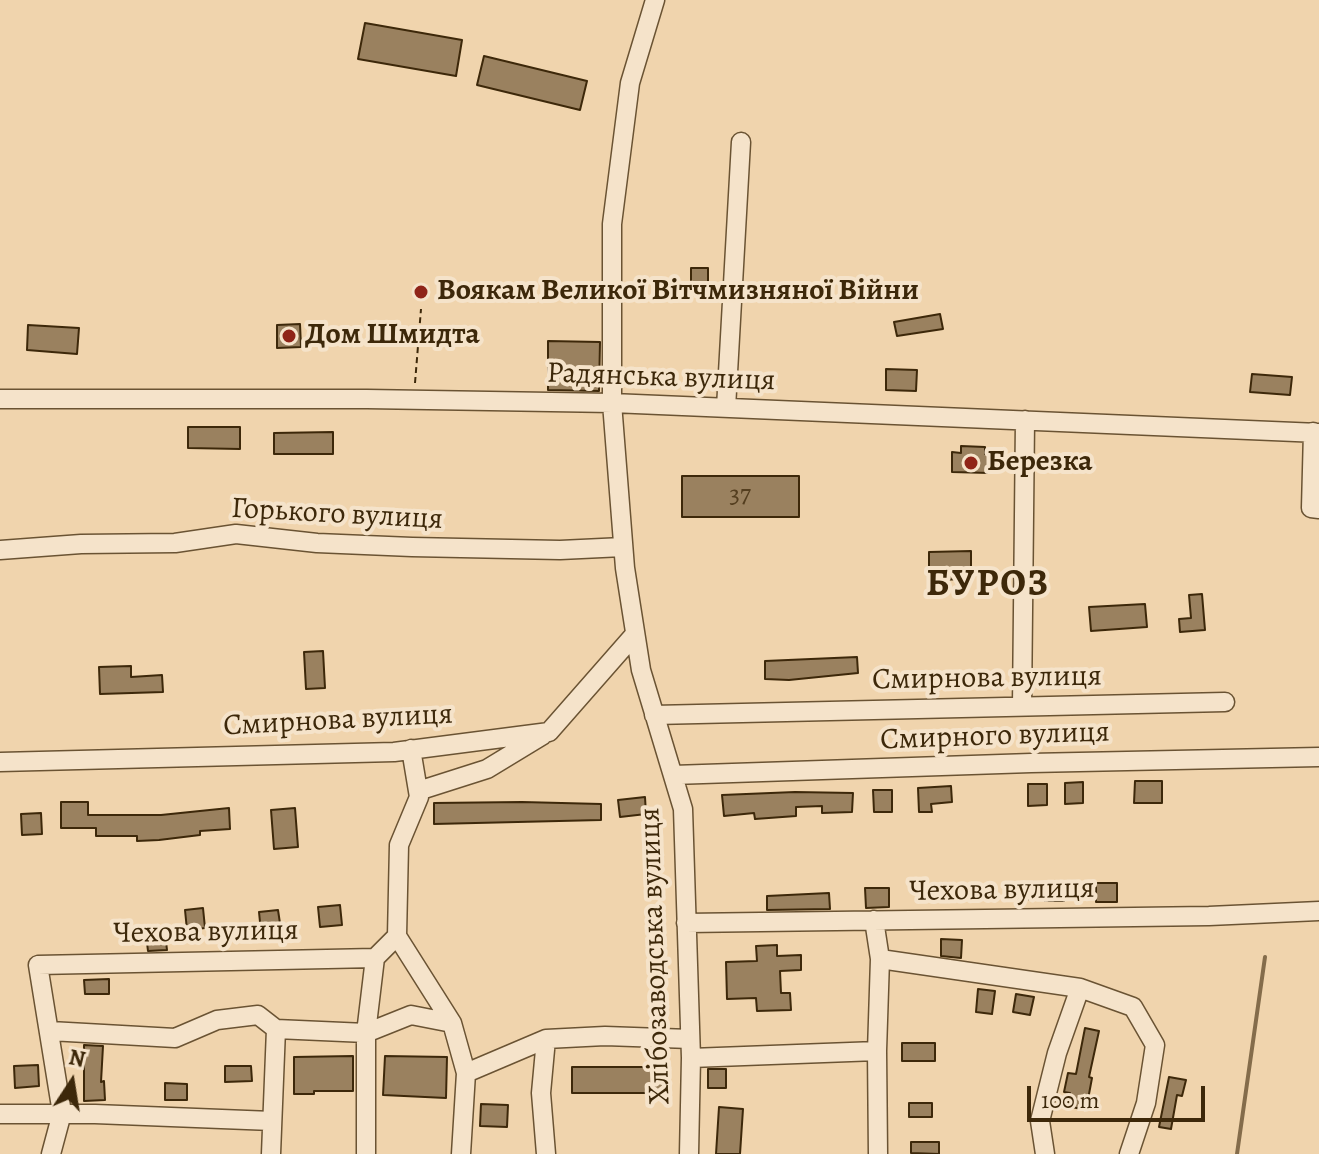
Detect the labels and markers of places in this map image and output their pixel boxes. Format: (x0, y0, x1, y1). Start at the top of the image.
place label: Воякам Великої Вітчмизняної Війни (437, 274, 919, 310)
marker: Воякам Великої Вітчмизняної Війни (412, 283, 430, 301)
place label: Дом Шмидта (305, 318, 480, 354)
marker: Дом Шмидта (280, 327, 298, 345)
place label: Березка (987, 445, 1093, 481)
marker: Березка (962, 454, 980, 472)

